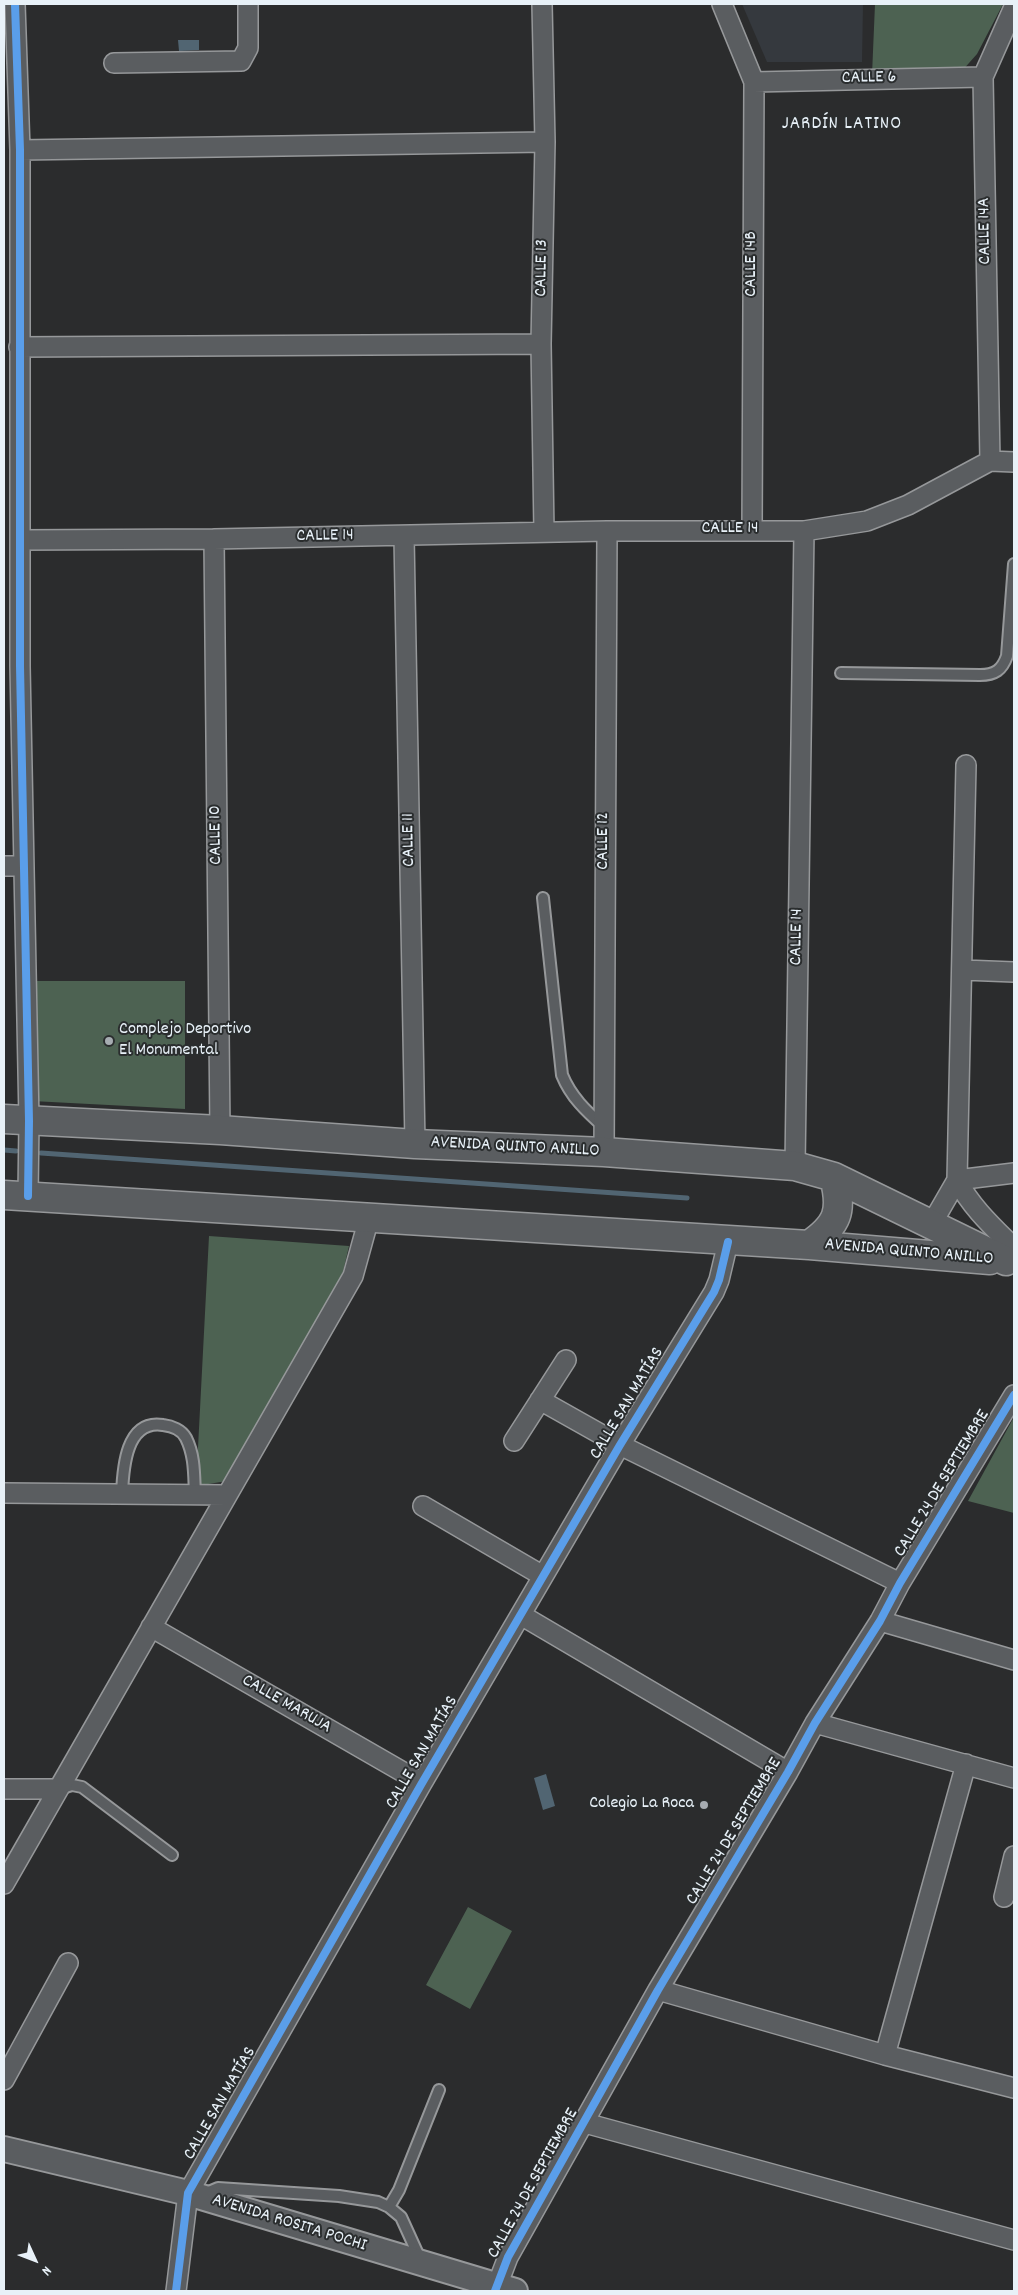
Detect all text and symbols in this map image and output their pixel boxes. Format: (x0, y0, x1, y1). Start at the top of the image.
street label: CALLE 6 (842, 68, 896, 90)
district label: JARDÍN LATINO (780, 114, 904, 136)
street label: CALLE 14A (975, 197, 997, 265)
street label: CALLE 14B (742, 231, 764, 297)
street label: CALLE 13 (532, 239, 554, 297)
street label: CALLE 14 (701, 519, 759, 541)
street label: CALLE 14 (296, 526, 354, 548)
street label: CALLE 10 (206, 805, 228, 865)
street label: CALLE 12 (594, 812, 616, 870)
street label: CALLE 11 (399, 813, 421, 867)
street label: CALLE 14 (787, 908, 809, 966)
place label: Complejo Deportivo El Monumental (119, 1020, 251, 1062)
marker: Complejo Deportivo El Monumental (103, 1035, 115, 1047)
street label: AVENIDA QUINTO ANILLO (430, 1133, 600, 1163)
street label: AVENIDA QUINTO ANILLO (824, 1235, 994, 1271)
street label: CALLE SAN MATÍAS (586, 1344, 670, 1464)
street label: CALLE 24 DE SEPTIEMBRE (890, 1406, 996, 1562)
street label: CALLE MARUJA (237, 1671, 335, 1739)
street label: CALLE SAN MATÍAS (382, 1693, 464, 1813)
street label: CALLE 24 DE SEPTIEMBRE (682, 1754, 788, 1910)
place label: Colegio La Roca (589, 1794, 694, 1816)
marker: Colegio La Roca (698, 1799, 710, 1811)
street label: CALLE SAN MATÍAS (180, 2044, 262, 2164)
street label: CALLE 24 DE SEPTIEMBRE (484, 2105, 584, 2263)
street label: AVENIDA ROSITA POCHI (209, 2190, 369, 2258)
north arrow (10, 2235, 60, 2285)
text: N (36, 2261, 56, 2280)

